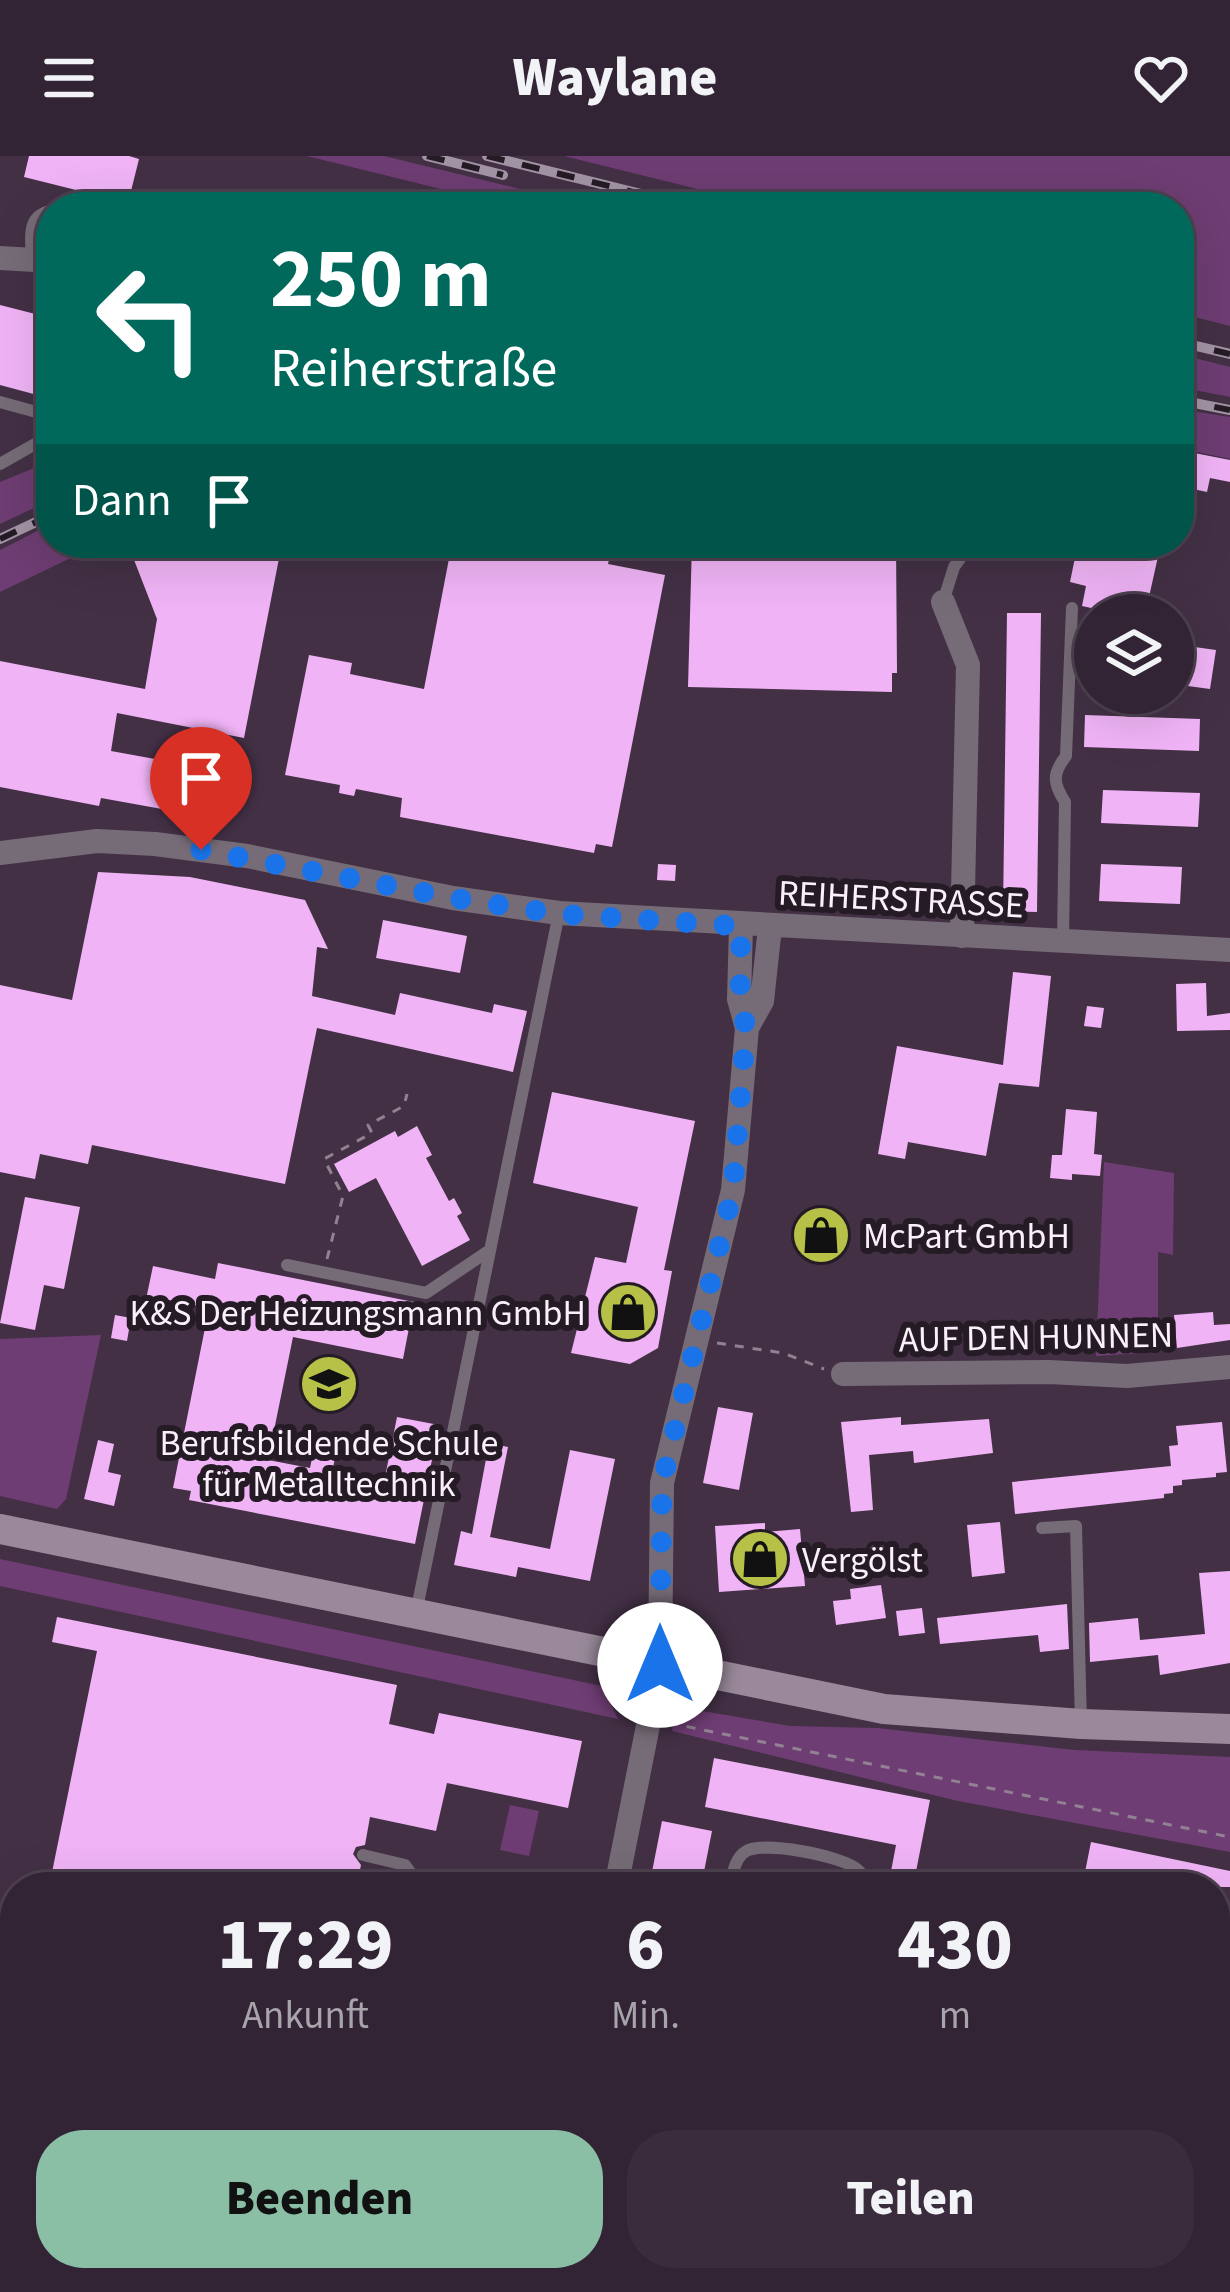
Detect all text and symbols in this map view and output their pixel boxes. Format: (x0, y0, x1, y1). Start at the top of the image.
text: Waylane (513, 40, 717, 117)
icon: menu (36, 45, 102, 111)
icon: heart (1128, 45, 1194, 111)
text: 250 m (270, 220, 492, 340)
icon: left (72, 240, 228, 396)
text: Reiherstraße (270, 331, 557, 408)
icon: arrive (196, 468, 262, 534)
text: Dann (72, 469, 172, 533)
map controls (1074, 594, 1194, 714)
button: layers (1074, 594, 1194, 714)
pin (150, 727, 252, 850)
icon: arrive (168, 745, 234, 811)
street label: REIHERSTRASSE (777, 868, 1025, 931)
shop icon: McPart GmbH (790, 1204, 852, 1266)
place label: McPart GmbH (863, 1211, 1070, 1262)
shop icon: K&S Der Heizungsmann GmbH (597, 1281, 659, 1343)
place label: K&S Der Heizungsmann GmbH (129, 1288, 586, 1339)
street label: AUF DEN HUNNEN (898, 1310, 1174, 1365)
school or university icon: Berufsbildende Schule für Metalltechnik (298, 1353, 360, 1415)
place label: Berufsbildende Schule für Metalltechnik (160, 1418, 498, 1510)
shop icon: Vergölst (729, 1528, 791, 1590)
place label: Vergölst (802, 1535, 923, 1586)
position arrow (597, 1602, 723, 1728)
text: 17:29 (217, 1894, 394, 1997)
text: 6 (626, 1894, 665, 1997)
text: 430 (897, 1894, 1013, 1997)
text: Ankunft (242, 1988, 369, 2044)
text: Min. (611, 1988, 680, 2044)
text: m (939, 1988, 971, 2044)
button: Beenden (36, 2130, 603, 2268)
button: Teilen (627, 2130, 1194, 2268)

